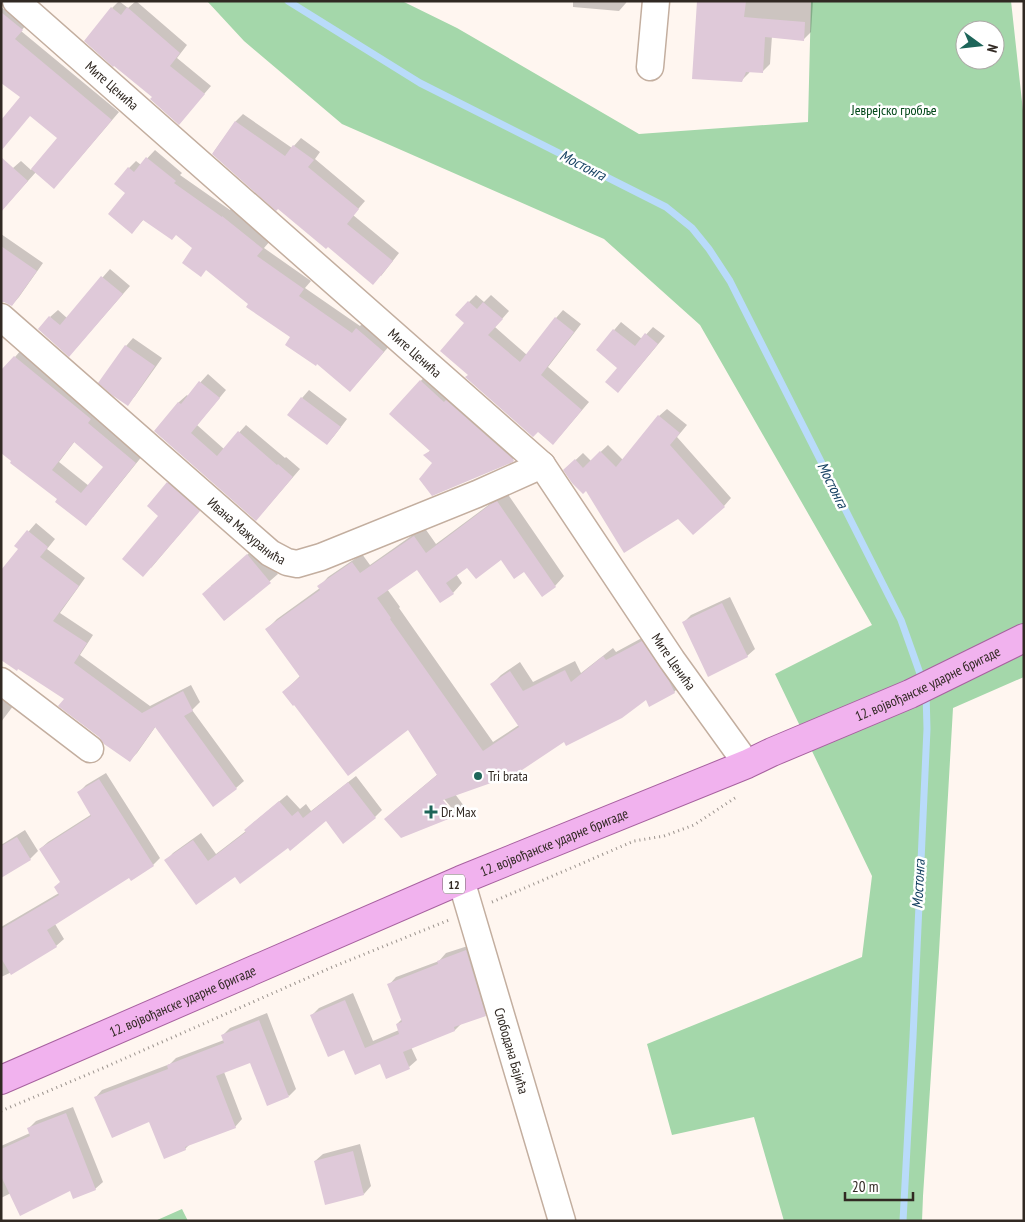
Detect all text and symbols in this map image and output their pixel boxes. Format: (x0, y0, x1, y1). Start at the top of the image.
north arrow (955, 20, 1005, 70)
text: N (983, 42, 1002, 54)
street label: Мите Ценића (81, 57, 142, 114)
park label: Јеврејско гробље (850, 101, 937, 119)
water label: Мостонга (557, 145, 610, 185)
street label: Мите Ценића (384, 325, 445, 381)
water label: Мостонга (813, 459, 853, 512)
street label: Ивана Мажуранића (204, 493, 289, 569)
street label: Мите Ценића (648, 630, 700, 694)
street label: 12. војвођанске ударне бригаде (852, 642, 1003, 725)
place label: Tri brata (488, 767, 528, 785)
marker: Tri brata (472, 770, 484, 782)
place label: Dr. Max (441, 803, 477, 821)
street label: 12. војвођанске ударне бригаде (477, 804, 631, 880)
marker: Dr. Max (425, 806, 437, 818)
water label: Мостонга (907, 858, 929, 909)
road number: 12 (443, 874, 465, 894)
street label: 12. војвођанске ударне бригаде (106, 961, 259, 1041)
street label: Слободана Бајића (490, 1005, 533, 1096)
scale bar (845, 1170, 912, 1202)
text: 20 m (852, 1177, 878, 1196)

